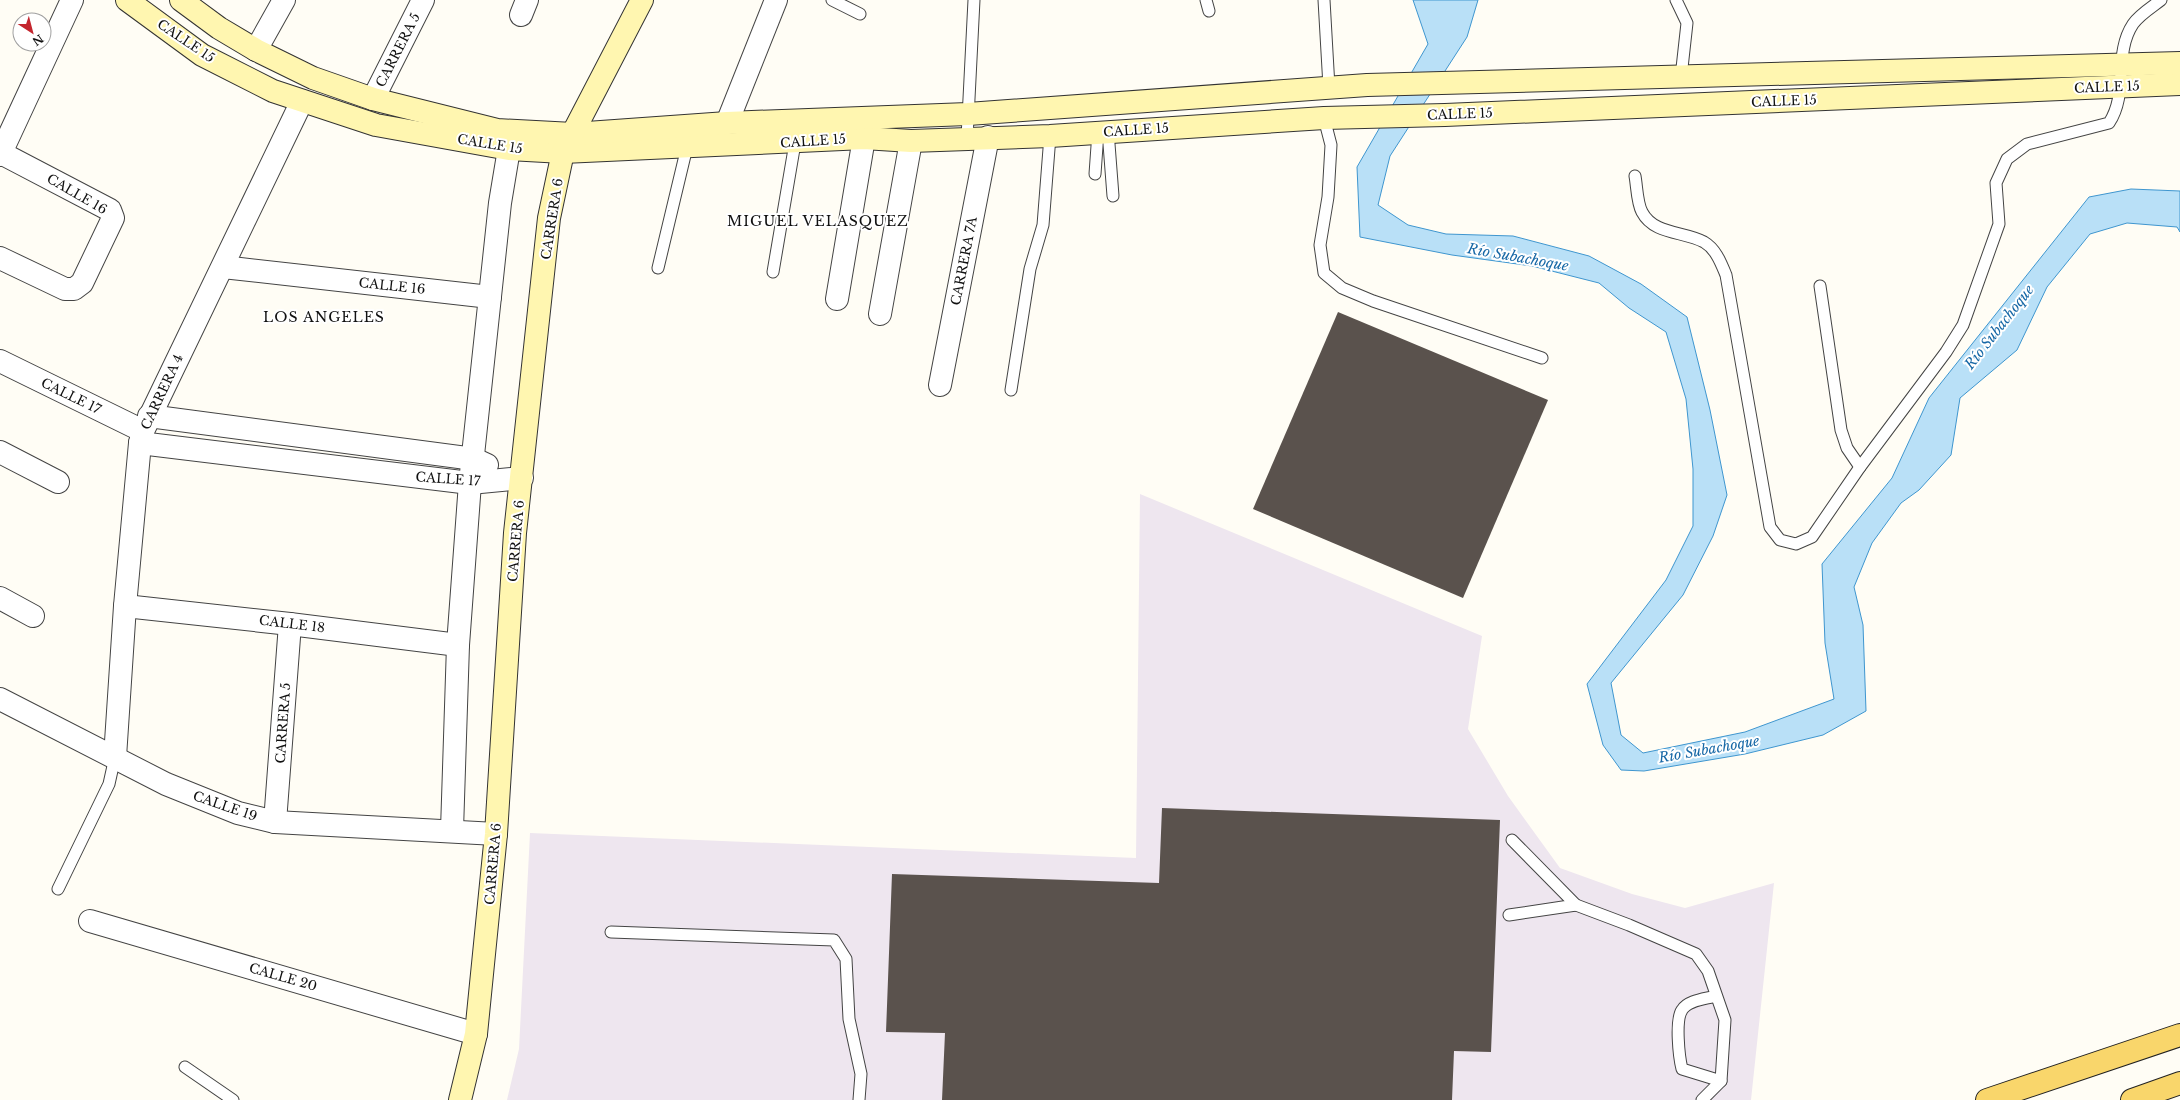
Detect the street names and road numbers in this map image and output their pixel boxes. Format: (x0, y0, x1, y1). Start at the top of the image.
street label: CARRERA 5 (372, 10, 424, 90)
street label: CALLE 15 (154, 16, 218, 66)
street label: CALLE 15 (2074, 77, 2140, 97)
street label: CALLE 15 (1751, 91, 1817, 111)
street label: CALLE 15 (1427, 104, 1493, 124)
street label: CALLE 15 (1103, 119, 1169, 141)
street label: CALLE 15 (456, 130, 524, 158)
street label: CALLE 15 (780, 130, 846, 152)
street label: CALLE 16 (44, 170, 110, 218)
street label: CARRERA 6 (537, 177, 567, 261)
street label: CARRERA 7A (947, 214, 981, 307)
street label: CALLE 16 (358, 274, 426, 298)
street label: CARRERA 4 (137, 351, 187, 433)
street label: CALLE 17 (38, 374, 104, 418)
street label: CALLE 17 (415, 468, 481, 490)
street label: CARRERA 6 (504, 499, 528, 583)
street label: CALLE 18 (258, 612, 326, 636)
street label: CARRERA 5 (272, 682, 294, 764)
street label: CALLE 19 (191, 787, 259, 825)
street label: CARRERA 6 (481, 822, 505, 906)
street label: CALLE 20 (247, 959, 319, 995)

